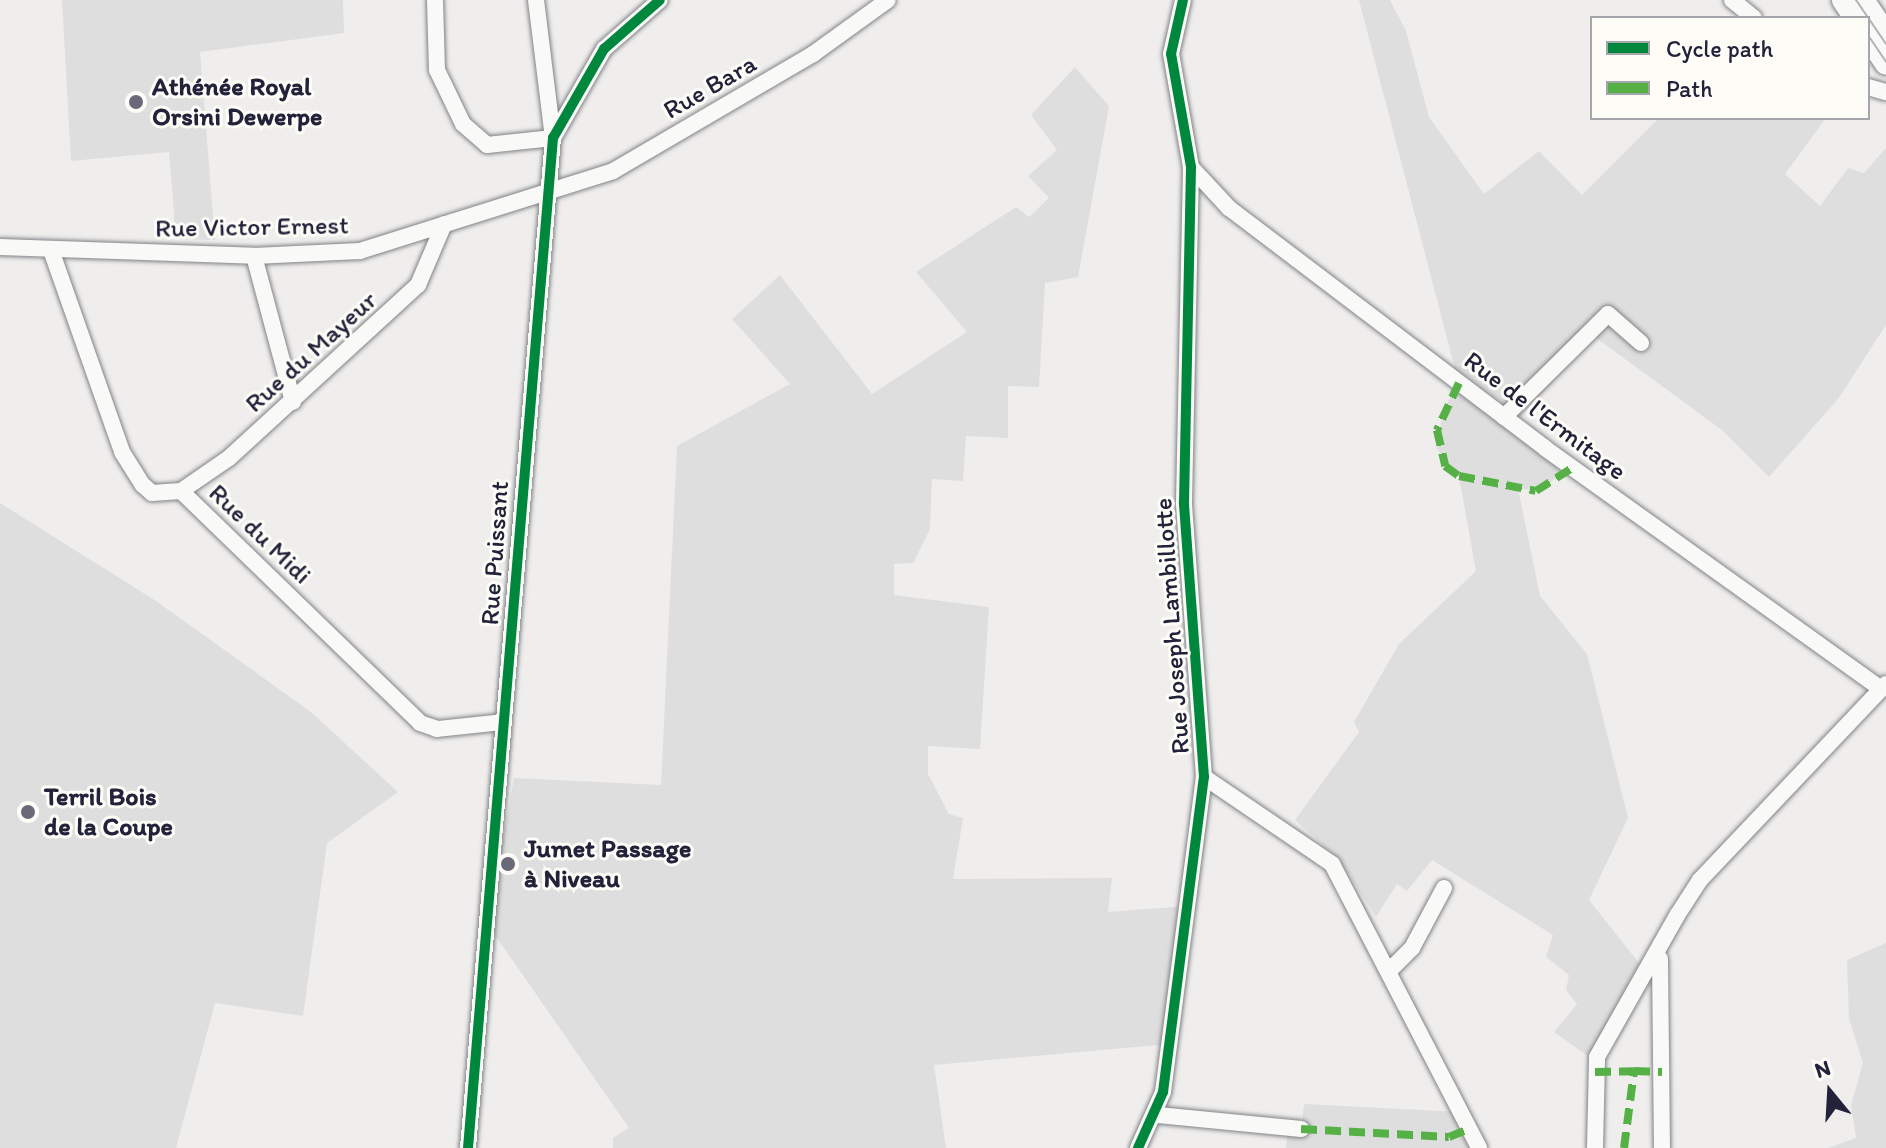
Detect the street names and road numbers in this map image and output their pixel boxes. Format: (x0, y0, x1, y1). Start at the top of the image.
street label: Rue Bara (658, 48, 762, 126)
street label: Rue Victor Ernest (155, 210, 349, 244)
street label: Rue du Mayeur (239, 285, 383, 419)
street label: Rue de l'Ermitage (1458, 345, 1632, 487)
street label: Rue du Midi (202, 477, 318, 591)
street label: Rue Puissant (474, 479, 516, 627)
street label: Rue Joseph Lambillotte (1147, 496, 1197, 756)

